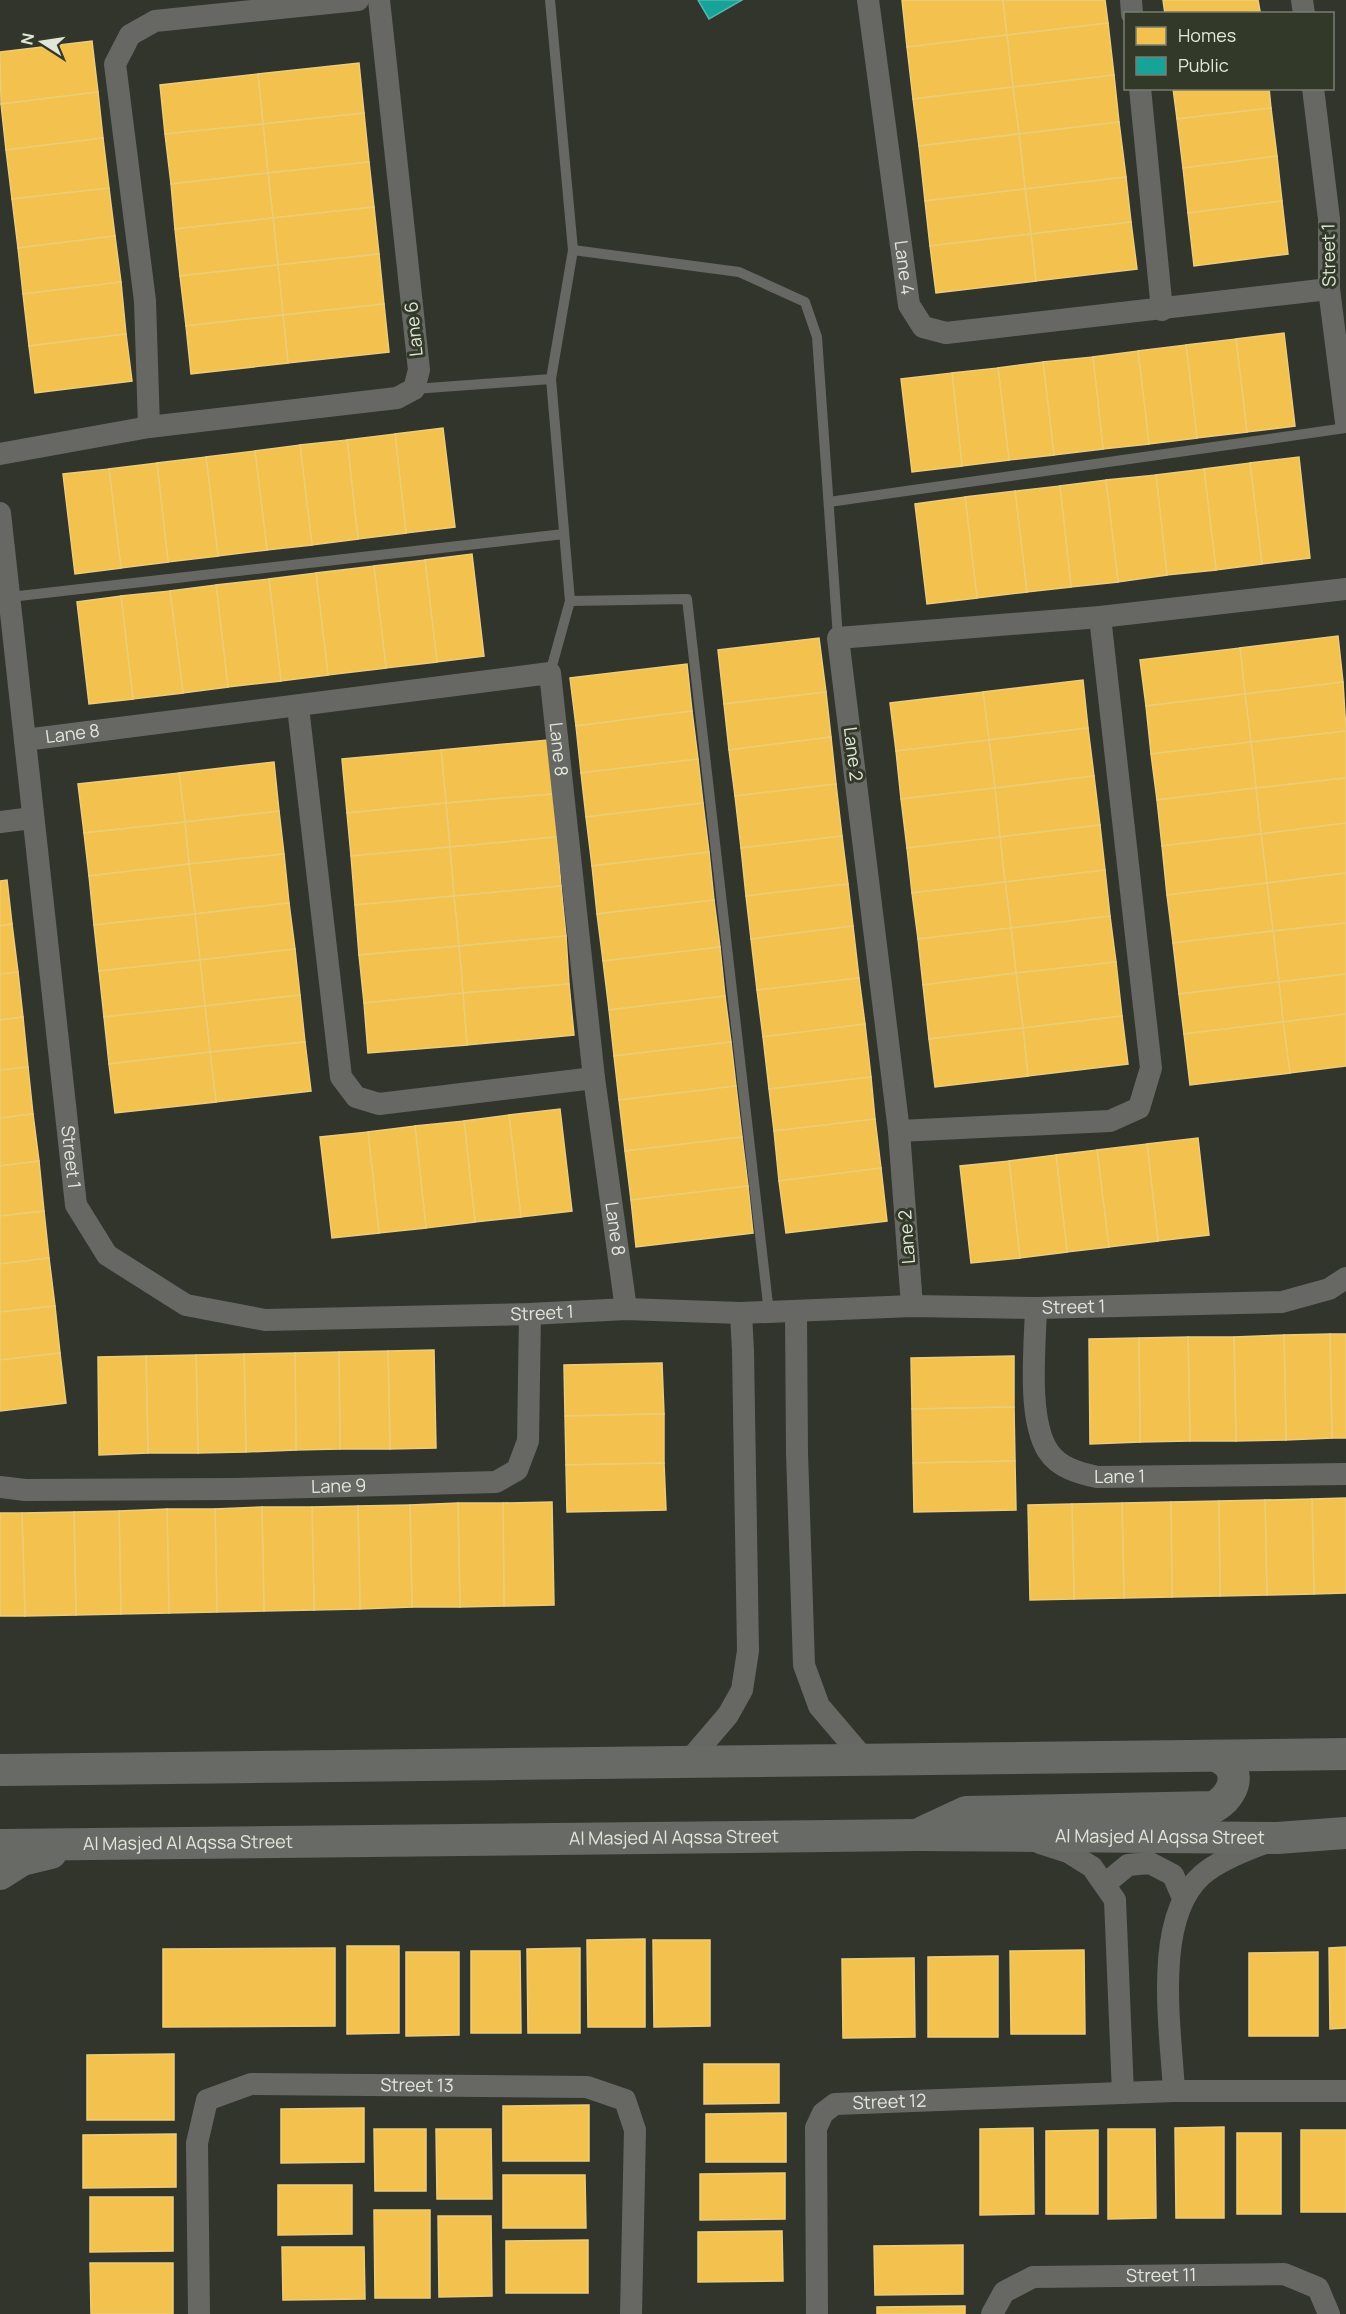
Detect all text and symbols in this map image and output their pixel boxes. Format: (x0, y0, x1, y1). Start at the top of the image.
north arrow (12, 12, 72, 72)
legend (1124, 12, 1334, 90)
text: Homes (1178, 23, 1236, 47)
text: N (15, 31, 39, 47)
text: Public (1178, 53, 1229, 77)
street label: Street 1 (1315, 223, 1341, 287)
street label: Lane 4 (889, 239, 920, 296)
street label: Lane 6 (398, 300, 428, 358)
street label: Lane 8 (44, 718, 101, 748)
street label: Lane 8 (544, 721, 574, 778)
street label: Lane 2 (839, 726, 869, 782)
street label: Street 1 (56, 1124, 87, 1190)
street label: Lane 8 (600, 1200, 632, 1257)
street label: Lane 2 (892, 1209, 920, 1265)
street label: Street 1 (1042, 1293, 1106, 1319)
street label: Street 1 (510, 1299, 574, 1325)
street label: Lane 1 (1094, 1463, 1145, 1488)
street label: Lane 9 (311, 1472, 367, 1498)
street label: Al Masjed Al Aqssa Street (1055, 1823, 1265, 1849)
street label: Al Masjed Al Aqssa Street (569, 1824, 779, 1850)
street label: Al Masjed Al Aqssa Street (83, 1829, 293, 1855)
street label: Street 13 (380, 2072, 454, 2097)
street label: Street 12 (852, 2088, 927, 2114)
street label: Street 11 (1126, 2262, 1197, 2287)

